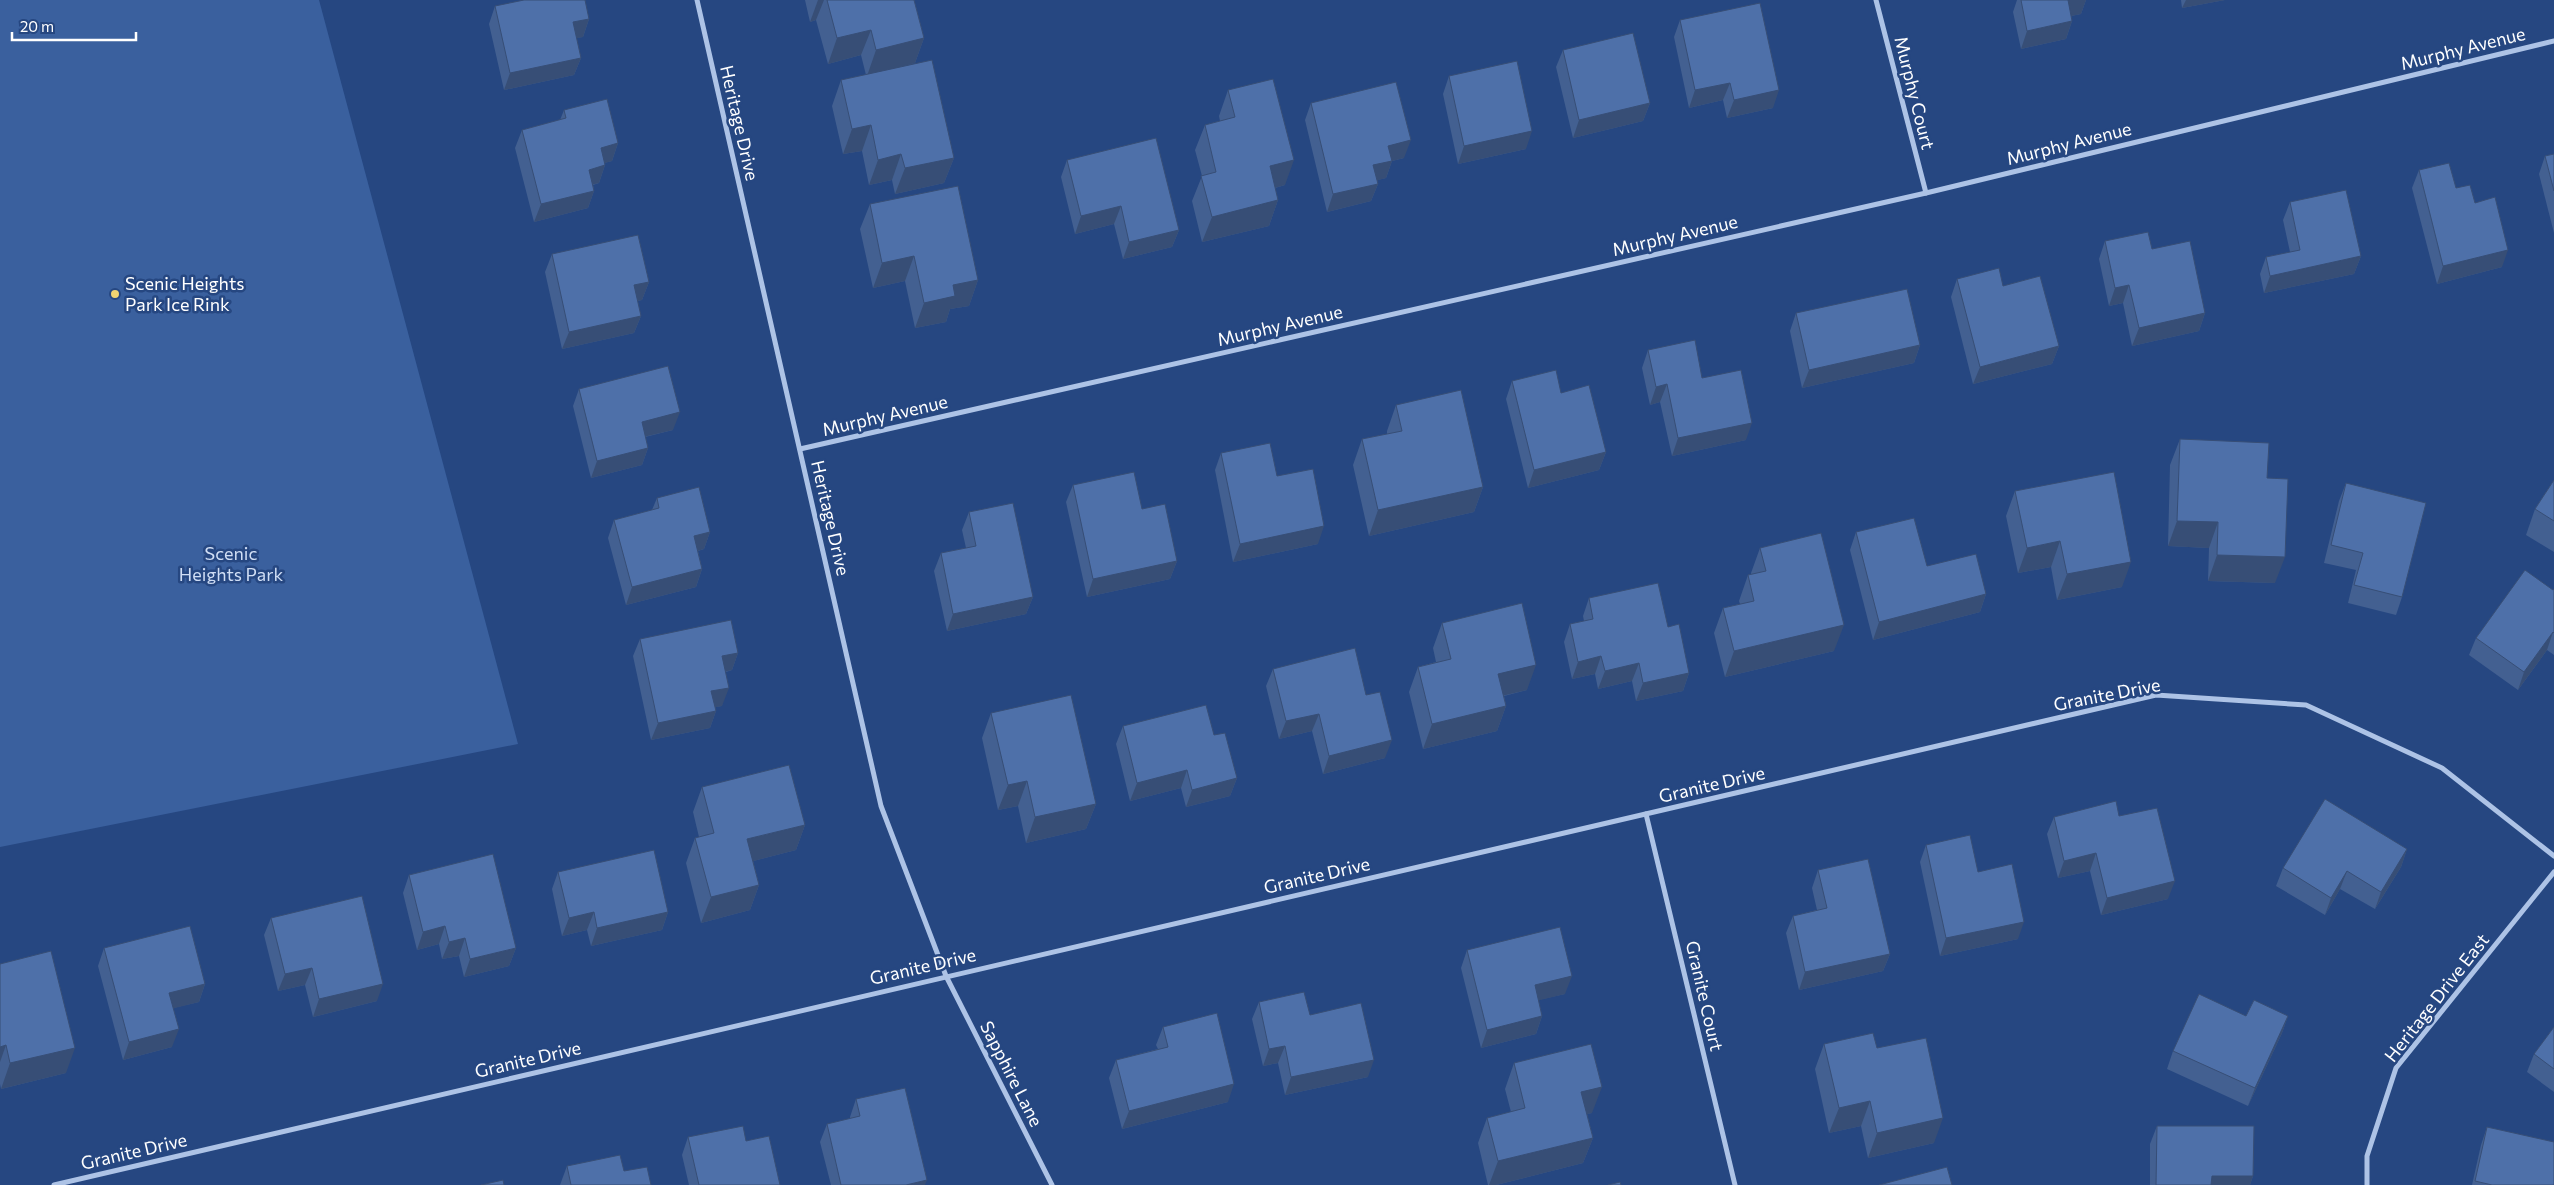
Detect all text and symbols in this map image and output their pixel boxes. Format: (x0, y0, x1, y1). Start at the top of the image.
scale bar (12, 10, 136, 42)
text: 20 m (20, 17, 54, 35)
street label: Murphy Avenue (2398, 22, 2527, 74)
street label: Murphy Court (1890, 34, 1940, 152)
street label: Heritage Drive (716, 63, 764, 183)
street label: Murphy Avenue (2004, 117, 2133, 169)
street label: Murphy Avenue (1610, 210, 1740, 260)
place label: Scenic Heights Park Ice Rink (125, 272, 245, 315)
marker: Scenic Heights Park Ice Rink (109, 288, 121, 300)
street label: Murphy Avenue (1215, 300, 1345, 350)
street label: Murphy Avenue (820, 390, 950, 440)
street label: Heritage Drive (807, 458, 855, 578)
park label: Scenic Heights Park (179, 542, 283, 585)
street label: Granite Drive (2052, 673, 2162, 715)
street label: Granite Drive (1657, 761, 1767, 807)
street label: Granite Drive (1262, 852, 1372, 898)
street label: Heritage Drive East (2379, 929, 2493, 1066)
street label: Granite Court (1682, 939, 1728, 1053)
street label: Granite Drive (868, 943, 978, 989)
street label: Sapphire Lane (976, 1017, 1048, 1130)
street label: Granite Drive (473, 1036, 583, 1082)
street label: Granite Drive (79, 1128, 189, 1174)

